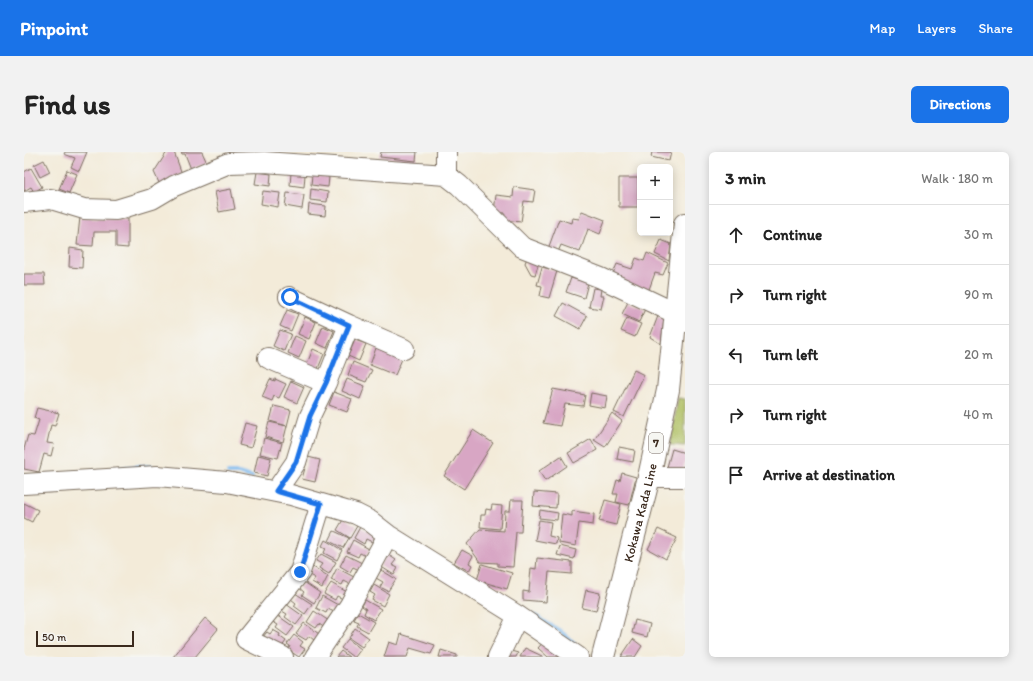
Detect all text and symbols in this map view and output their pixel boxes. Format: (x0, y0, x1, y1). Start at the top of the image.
text: Pinpoint (20, 17, 88, 40)
text: Map (870, 20, 895, 37)
text: Layers (917, 20, 956, 37)
text: Share (978, 20, 1013, 37)
button: Directions (911, 86, 1009, 123)
text: Find us (24, 87, 111, 121)
map controls (637, 164, 673, 236)
button: + (637, 164, 673, 200)
text: 3 min (725, 168, 766, 188)
text: Walk · 180 m (921, 171, 993, 186)
button: − (637, 200, 673, 236)
icon: ahead (725, 224, 747, 246)
text: Continue (763, 226, 822, 244)
text: 30 m (964, 227, 993, 242)
icon: right (725, 284, 747, 306)
text: Turn right (763, 286, 827, 304)
text: 90 m (964, 287, 993, 302)
route start (281, 288, 299, 306)
icon: left (725, 344, 747, 366)
text: Turn left (763, 346, 818, 364)
text: 20 m (964, 347, 993, 362)
icon: right (725, 404, 747, 426)
text: Turn right (763, 406, 827, 424)
text: 40 m (963, 407, 993, 422)
road number: 7 (649, 433, 663, 453)
street label: Kokawa Kada Line (620, 462, 659, 564)
icon: arrive (725, 464, 747, 486)
text: Arrive at destination (763, 466, 895, 484)
route end (291, 563, 309, 581)
scale bar (36, 629, 134, 648)
text: 50 m (42, 631, 66, 644)

